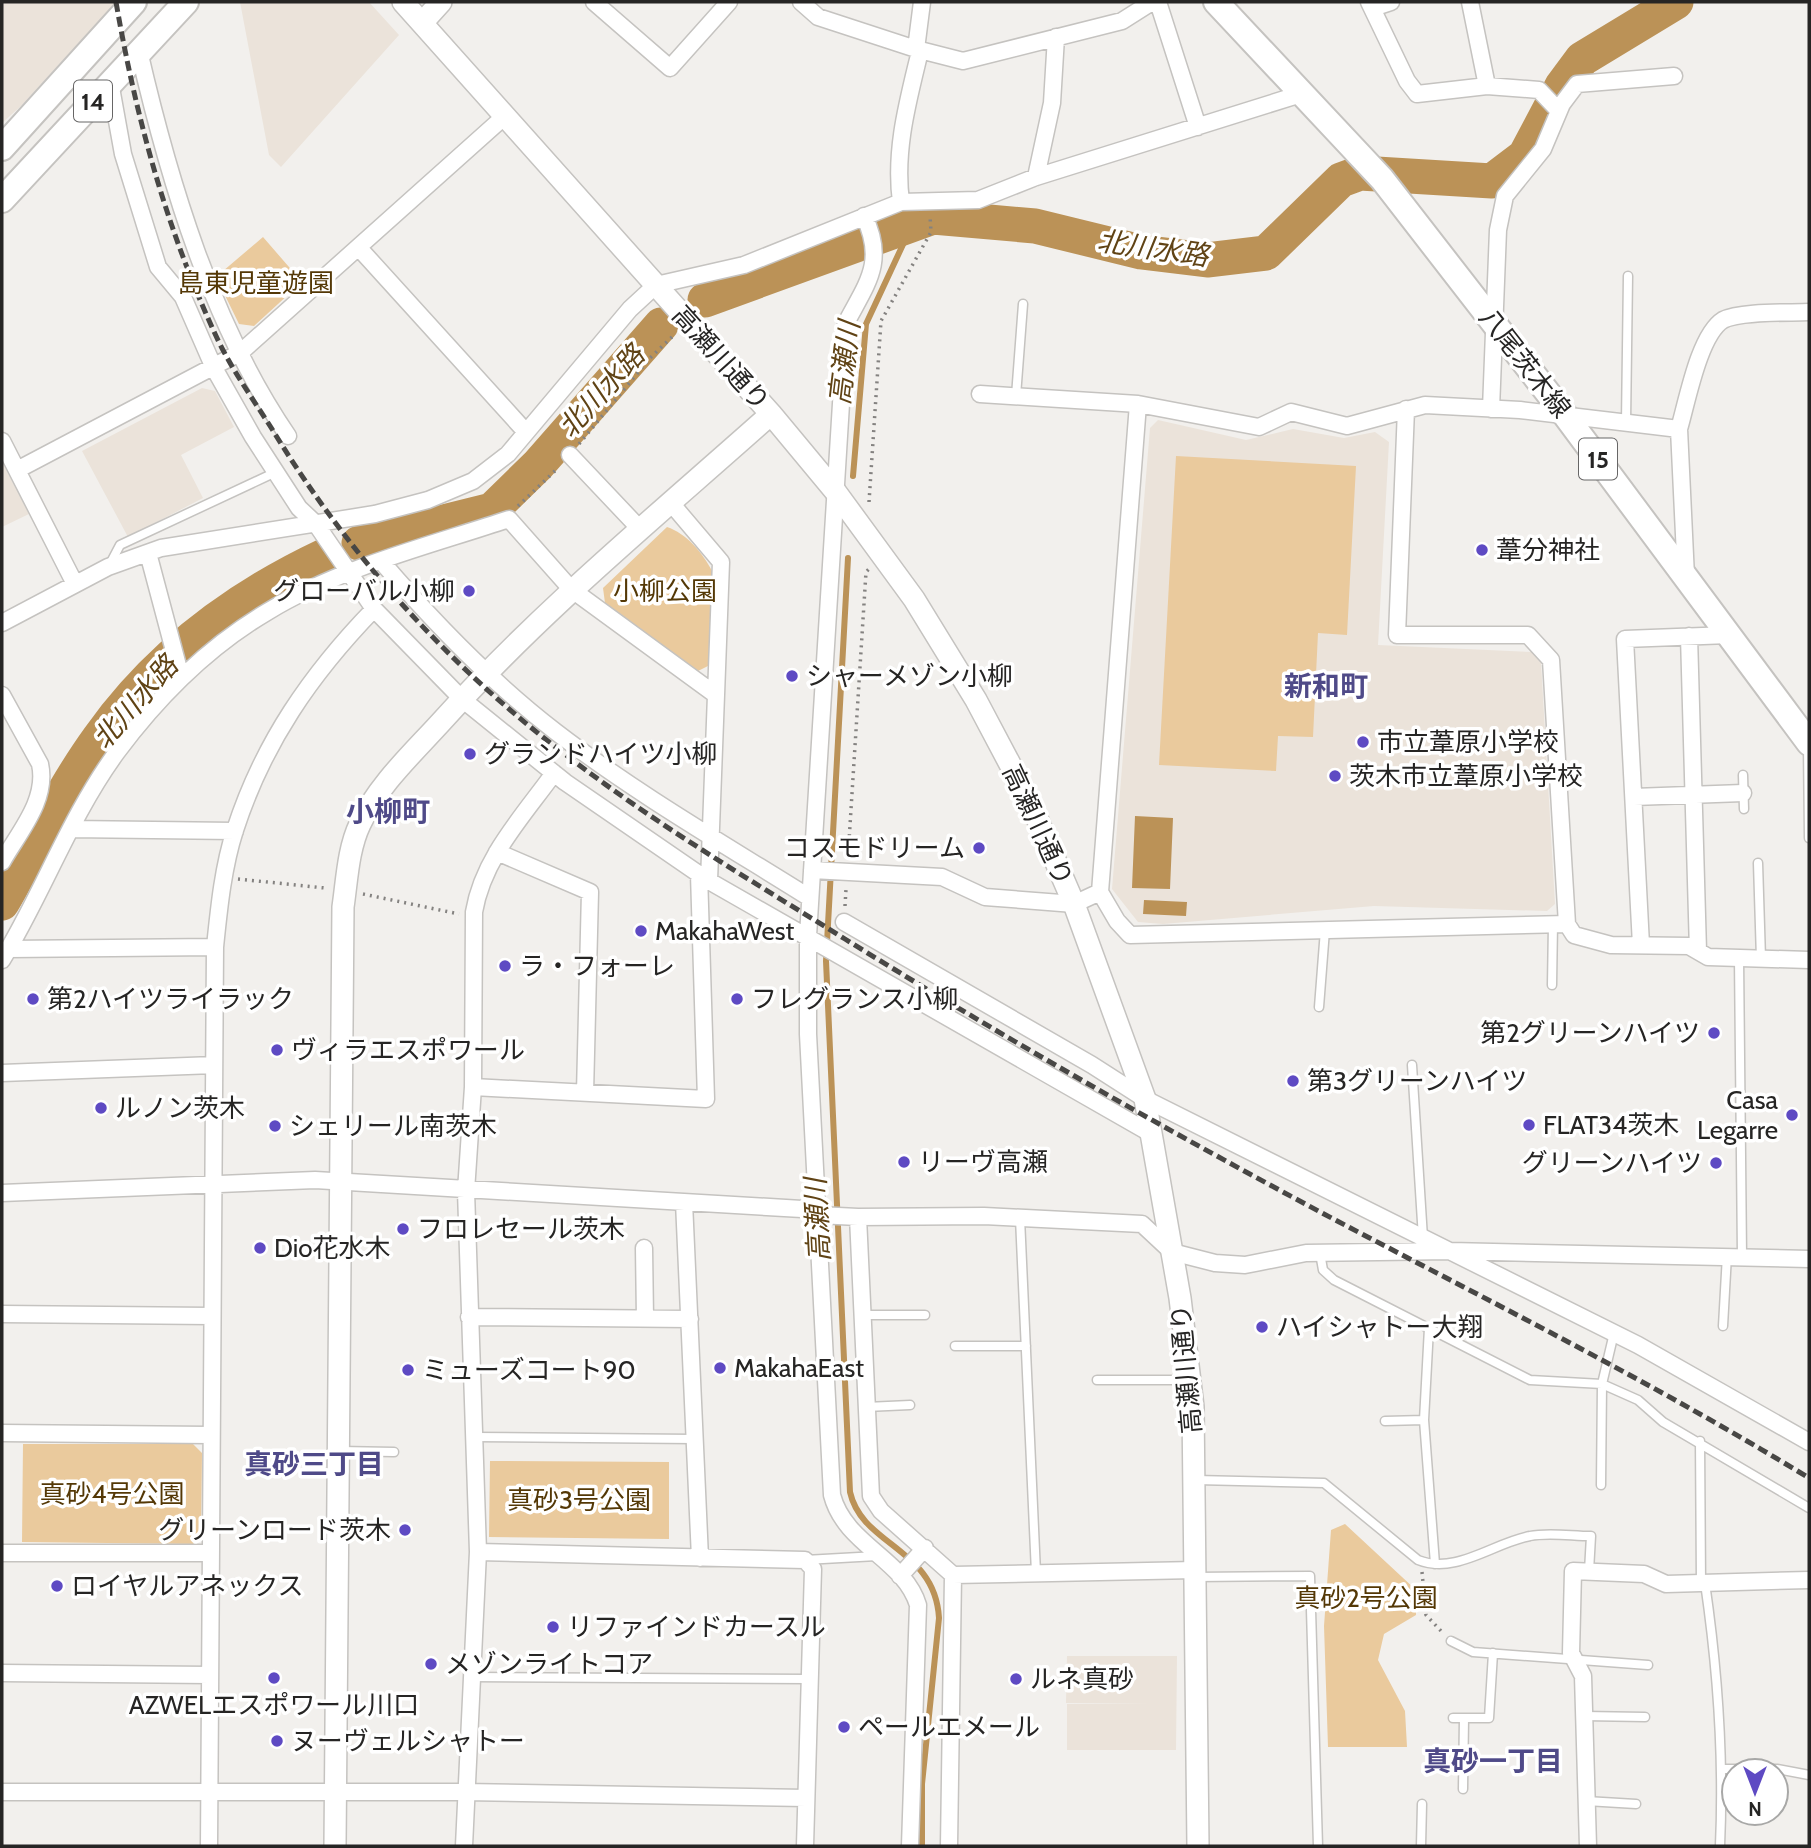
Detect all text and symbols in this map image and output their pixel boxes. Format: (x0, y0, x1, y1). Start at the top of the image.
road number: 14 (74, 80, 112, 122)
water label: 北川水路 (1095, 223, 1213, 273)
park label: 島東児童遊園 (178, 267, 334, 299)
street label: 高瀬川通り (666, 299, 776, 417)
street label: 八尾茨木線 (1472, 302, 1578, 424)
water label: 高瀬川 (822, 316, 866, 407)
water label: 北川水路 (551, 337, 652, 444)
road number: 15 (1579, 438, 1617, 480)
place label: 葦分神社 (1496, 534, 1600, 566)
marker: 葦分神社 (1474, 542, 1490, 558)
place label: グローバル小柳 (273, 575, 455, 607)
park label: 小柳公園 (613, 575, 717, 607)
marker: グローバル小柳 (461, 583, 477, 599)
water label: 北川水路 (85, 647, 186, 755)
place label: シャーメゾン小柳 (806, 660, 1013, 692)
marker: シャーメゾン小柳 (784, 668, 800, 684)
district label: 新和町 (1284, 669, 1368, 703)
place label: 市立葦原小学校 (1377, 726, 1559, 758)
marker: 市立葦原小学校 (1355, 734, 1371, 750)
place label: グランドハイツ小柳 (484, 738, 717, 770)
marker: グランドハイツ小柳 (462, 746, 478, 762)
street label: 高瀬川通り (996, 759, 1080, 891)
place label: 茨木市立葦原小学校 (1349, 760, 1583, 792)
marker: 茨木市立葦原小学校 (1327, 768, 1343, 784)
district label: 小柳町 (346, 794, 430, 828)
place label: コスモドリーム (784, 832, 965, 864)
marker: コスモドリーム (971, 840, 987, 856)
place label: MakahaWest (655, 915, 794, 947)
marker: MakahaWest (633, 923, 649, 939)
place label: ラ・フォーレ (519, 950, 675, 982)
marker: ラ・フォーレ (497, 958, 513, 974)
place label: 第2ハイツライラック (47, 983, 294, 1015)
place label: フレグランス小柳 (751, 983, 958, 1015)
marker: 第2ハイツライラック (25, 991, 41, 1007)
marker: フレグランス小柳 (729, 991, 745, 1007)
place label: 第2グリーンハイツ (1480, 1017, 1700, 1049)
marker: 第2グリーンハイツ (1706, 1025, 1722, 1041)
place label: ヴィラエスポワール (291, 1034, 525, 1066)
marker: ヴィラエスポワール (269, 1042, 285, 1058)
place label: 第3グリーンハイツ (1307, 1065, 1527, 1097)
marker: 第3グリーンハイツ (1285, 1073, 1301, 1089)
place label: Casa Legarre (1697, 1084, 1779, 1146)
place label: ルノン茨木 (115, 1092, 245, 1124)
marker: ルノン茨木 (93, 1100, 109, 1116)
marker: Casa Legarre (1784, 1107, 1800, 1123)
place label: FLAT34茨木 (1543, 1109, 1679, 1141)
place label: シェリール南茨木 (289, 1110, 497, 1142)
marker: FLAT34茨木 (1521, 1117, 1537, 1133)
marker: シェリール南茨木 (267, 1118, 283, 1134)
place label: リーヴ高瀬 (918, 1146, 1048, 1178)
place label: グリーンハイツ (1522, 1147, 1702, 1179)
marker: リーヴ高瀬 (896, 1154, 912, 1170)
marker: グリーンハイツ (1708, 1155, 1724, 1171)
water label: 高瀬川 (798, 1174, 836, 1263)
place label: フロレセール茨木 (417, 1213, 625, 1245)
marker: フロレセール茨木 (395, 1221, 411, 1237)
place label: Dio花水木 (274, 1232, 391, 1264)
marker: Dio花水木 (252, 1240, 268, 1256)
street label: 高瀬川通り (1164, 1303, 1208, 1435)
place label: ハイシャトー大翔 (1276, 1311, 1483, 1343)
marker: ハイシャトー大翔 (1254, 1319, 1270, 1335)
place label: MakahaEast (734, 1352, 864, 1384)
place label: ミューズコート90 (422, 1354, 636, 1386)
marker: MakahaEast (712, 1360, 728, 1376)
marker: ミューズコート90 (400, 1362, 416, 1378)
district label: 真砂三丁目 (244, 1447, 384, 1481)
park label: 真砂4号公園 (39, 1478, 185, 1510)
park label: 真砂3号公園 (507, 1484, 651, 1516)
place label: グリーンロード茨木 (158, 1514, 391, 1546)
marker: グリーンロード茨木 (397, 1522, 413, 1538)
place label: ロイヤルアネックス (71, 1570, 303, 1602)
marker: ロイヤルアネックス (49, 1578, 65, 1594)
park label: 真砂2号公園 (1294, 1582, 1438, 1614)
place label: リファインドカースル (567, 1611, 826, 1643)
marker: リファインドカースル (545, 1619, 561, 1635)
place label: メゾンライトコア (445, 1648, 653, 1680)
marker: メゾンライトコア (423, 1656, 439, 1672)
place label: ルネ真砂 (1030, 1663, 1134, 1695)
marker: AZWELエスポワール川口 (266, 1670, 282, 1686)
marker: ルネ真砂 (1008, 1671, 1024, 1687)
place label: AZWELエスポワール川口 (129, 1689, 419, 1721)
place label: ペールエメール (858, 1711, 1040, 1743)
marker: ペールエメール (836, 1719, 852, 1735)
place label: ヌーヴェルシャトー (291, 1725, 525, 1757)
marker: ヌーヴェルシャトー (269, 1733, 285, 1749)
district label: 真砂一丁目 (1423, 1744, 1563, 1778)
north arrow (1720, 1757, 1790, 1827)
text: N (1748, 1797, 1762, 1820)

